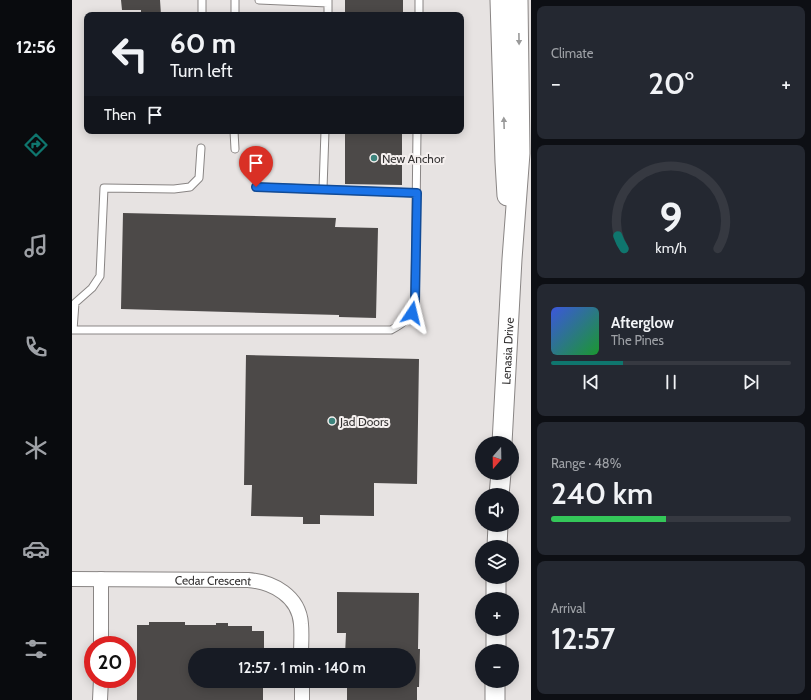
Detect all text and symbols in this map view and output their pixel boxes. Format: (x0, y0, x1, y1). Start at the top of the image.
text: 60 m (170, 26, 236, 60)
icon: left (104, 28, 156, 80)
one-way arrow (516, 33, 522, 46)
text: 12:56 (16, 36, 56, 58)
text: Climate (551, 45, 593, 61)
text: Turn left (170, 60, 233, 82)
text: 20° (648, 65, 694, 102)
text: − (551, 70, 561, 97)
text: + (781, 70, 791, 97)
icon: arrive (144, 104, 166, 126)
text: Then (104, 106, 136, 124)
one-way arrow (501, 116, 507, 129)
icon: directions (22, 131, 50, 159)
pin (239, 146, 273, 187)
place label: New Anchor (382, 151, 444, 166)
icon: arrive (245, 152, 267, 174)
marker: New Anchor (369, 153, 379, 163)
text: 9 (659, 192, 683, 242)
icon: music (22, 232, 50, 260)
text: km/h (655, 239, 687, 257)
position arrow (391, 292, 433, 334)
text: Afterglow (611, 314, 674, 332)
street label: Lenasia Drive (498, 317, 516, 385)
text: The Pines (611, 332, 664, 348)
icon: phone (22, 333, 50, 361)
icon: previous (580, 371, 602, 393)
icon: pause (660, 371, 682, 393)
icon: next (740, 371, 762, 393)
place label: Jad Doors (339, 414, 389, 429)
marker: Jad Doors (327, 416, 337, 426)
icon: climate (22, 434, 50, 462)
north arrow (475, 436, 519, 480)
map controls (475, 436, 519, 688)
text: Range · 48% (551, 455, 621, 471)
text: 240 km (551, 475, 653, 512)
button: sound (475, 488, 519, 532)
icon: car (22, 535, 50, 563)
button: layers (475, 540, 519, 584)
street label: Cedar Crescent (175, 572, 252, 588)
button: + (475, 592, 519, 636)
text: Arrival (551, 600, 586, 616)
text: 12:57 (551, 620, 615, 657)
icon: filters (22, 635, 50, 663)
speed limit sign: 20 (84, 636, 136, 688)
button: − (475, 644, 519, 688)
text: 12:57 · 1 min · 140 m (238, 659, 366, 677)

